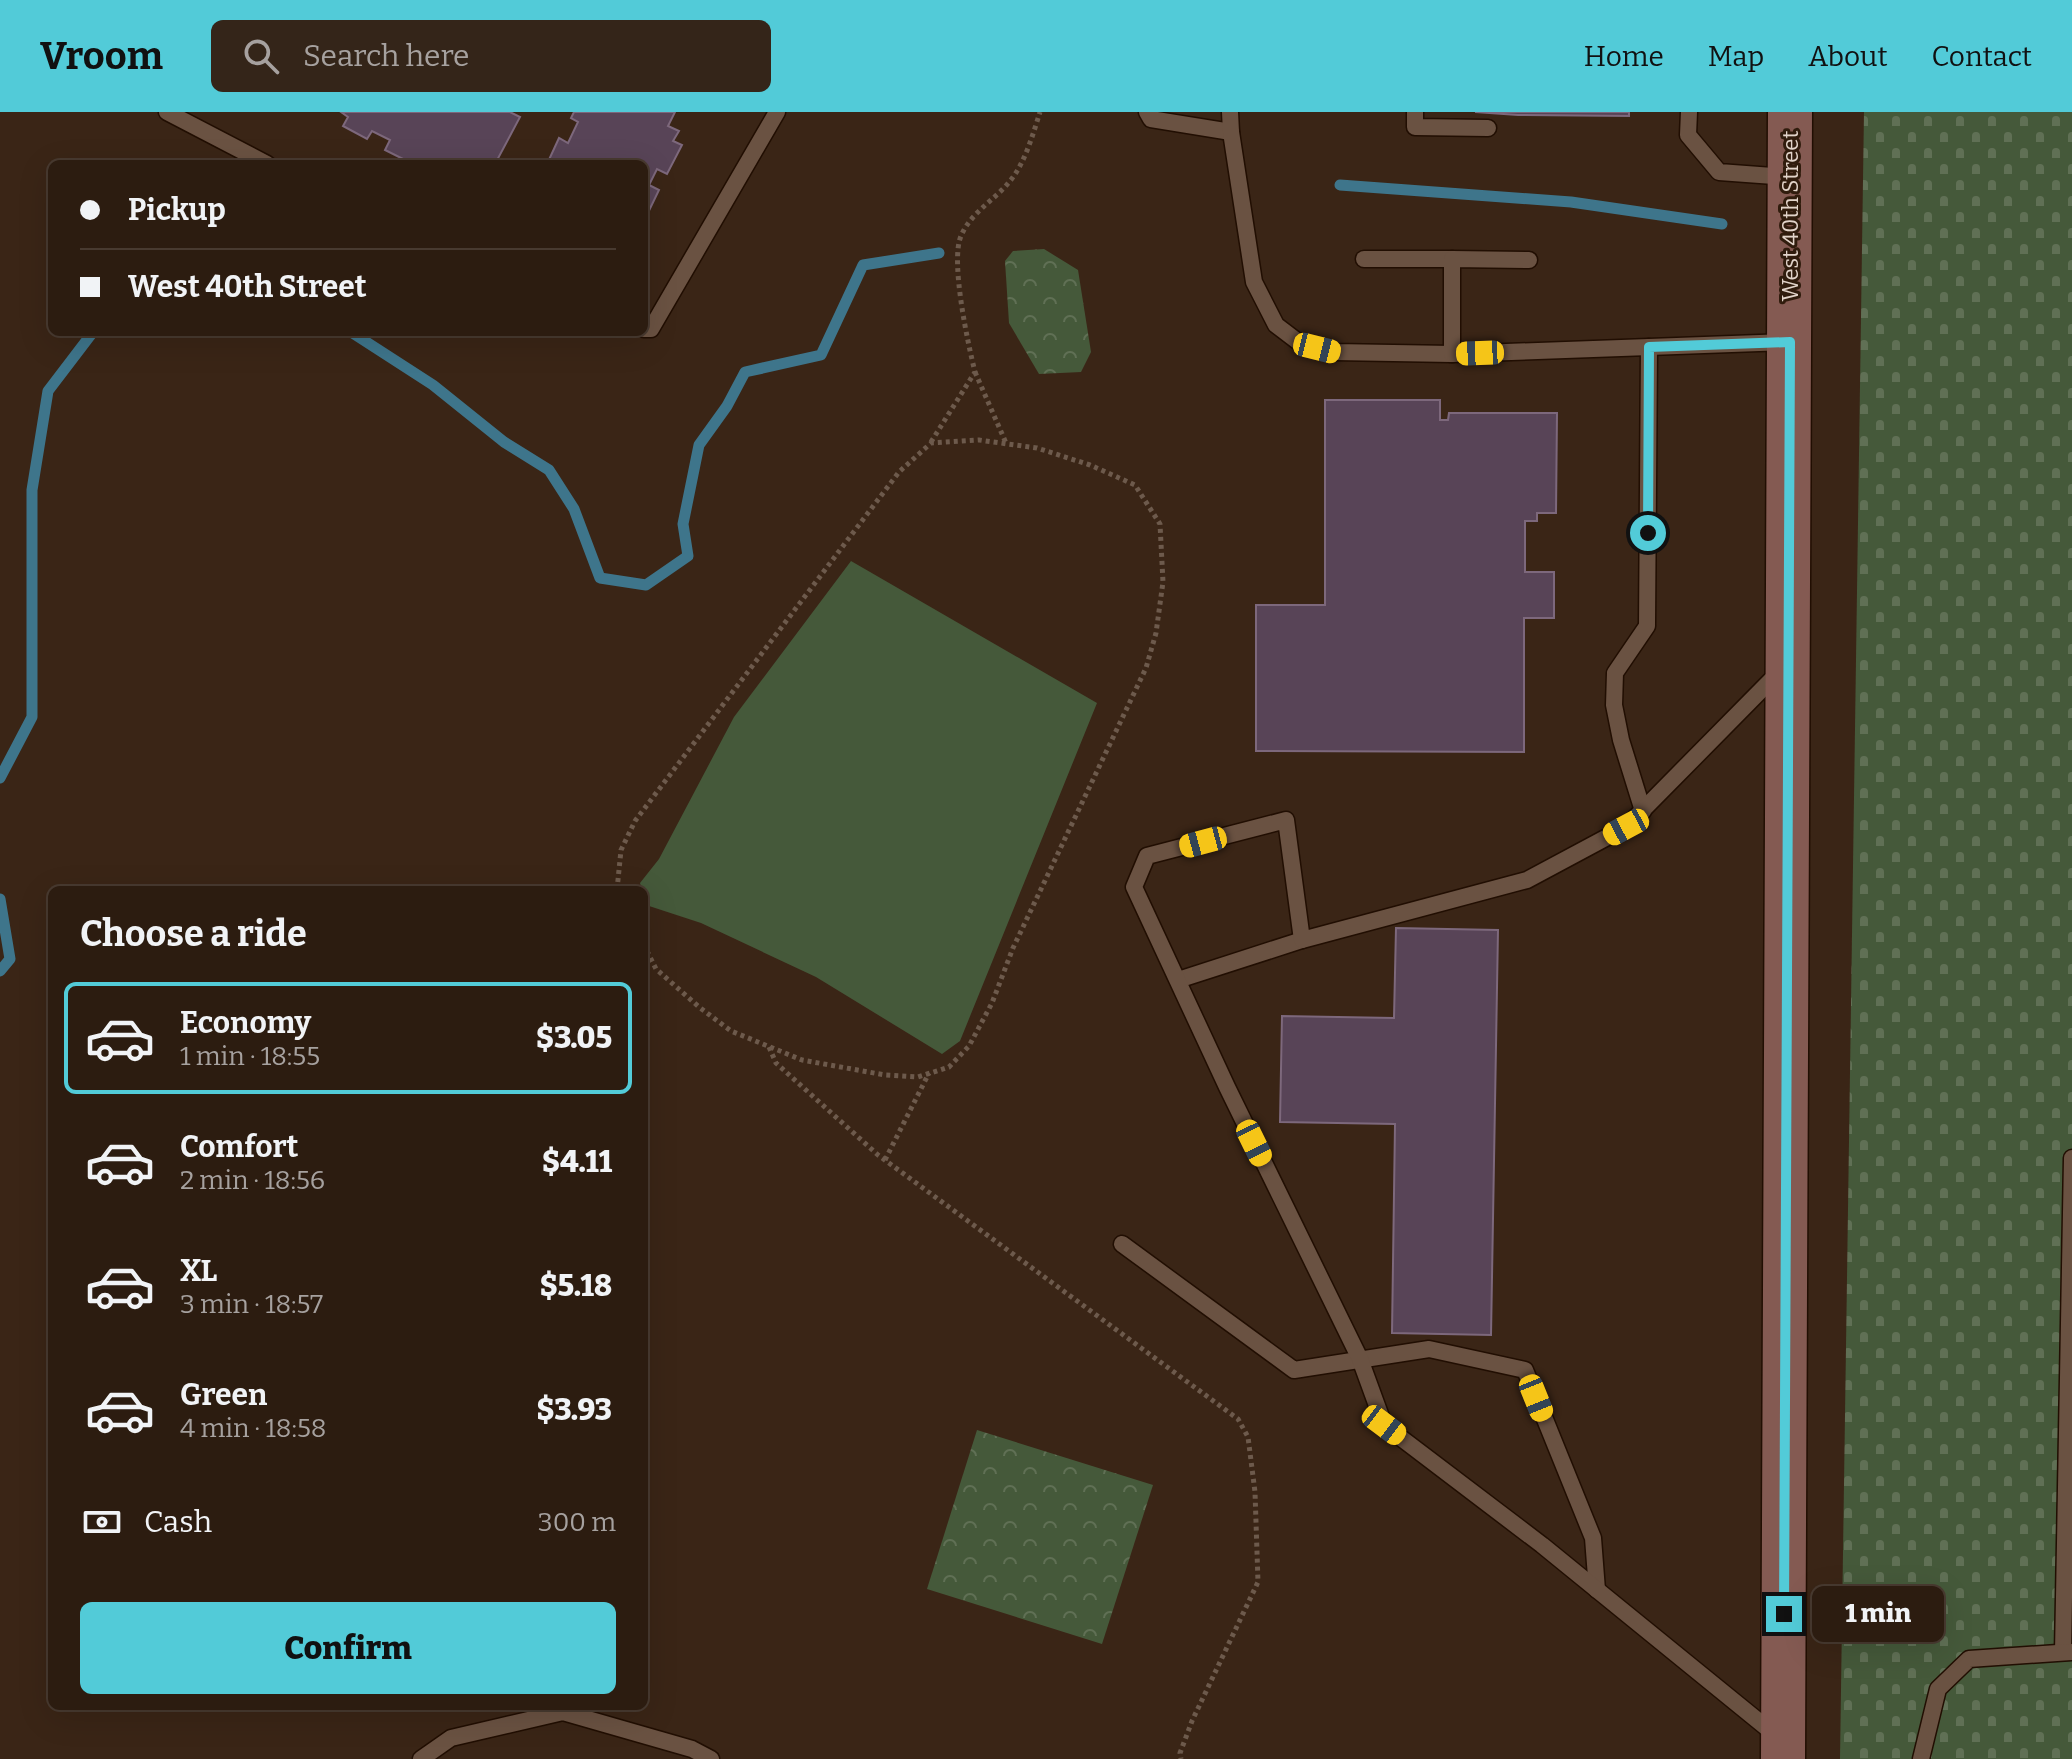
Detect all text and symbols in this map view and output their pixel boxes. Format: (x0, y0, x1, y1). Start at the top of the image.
search box (211, 20, 771, 92)
text: Vroom (40, 33, 163, 79)
icon: search (239, 34, 283, 78)
text: Search here (303, 38, 469, 74)
text: Home (1584, 40, 1664, 73)
text: Map (1708, 40, 1764, 73)
text: About (1808, 40, 1888, 73)
text: Contact (1932, 40, 2032, 73)
street label: West 40th Street (1777, 131, 1804, 301)
text: Pickup (128, 192, 226, 228)
text: West 40th Street (128, 269, 367, 305)
car (1291, 331, 1343, 365)
car (1456, 340, 1504, 366)
route start (1630, 515, 1666, 551)
car (1599, 805, 1653, 849)
car (1177, 824, 1229, 860)
text: Choose a ride (80, 912, 307, 956)
icon: car (84, 1002, 156, 1074)
text: Economy (180, 1005, 311, 1041)
text: $3.05 (536, 1020, 612, 1056)
text: 1 min · 18:55 (180, 1041, 320, 1072)
car (1233, 1116, 1275, 1170)
icon: car (84, 1126, 156, 1198)
text: Comfort (180, 1129, 298, 1165)
text: $4.11 (542, 1144, 612, 1180)
text: 2 min · 18:56 (180, 1165, 325, 1196)
icon: car (84, 1250, 156, 1322)
text: XL (180, 1253, 217, 1289)
text: $5.18 (540, 1268, 612, 1304)
text: 3 min · 18:57 (180, 1289, 323, 1320)
car (1516, 1371, 1556, 1425)
icon: car (84, 1374, 156, 1446)
text: Green (180, 1377, 267, 1413)
text: $3.93 (536, 1392, 612, 1428)
car (1358, 1401, 1410, 1449)
text: 4 min · 18:58 (180, 1413, 326, 1444)
icon: cash (80, 1500, 124, 1544)
text: Cash (144, 1504, 212, 1540)
text: 300 m (538, 1507, 616, 1538)
callout: 1 min (1812, 1586, 1944, 1642)
route end (1766, 1596, 1802, 1632)
text: 1 min (1845, 1598, 1911, 1629)
button: Confirm (80, 1602, 616, 1694)

